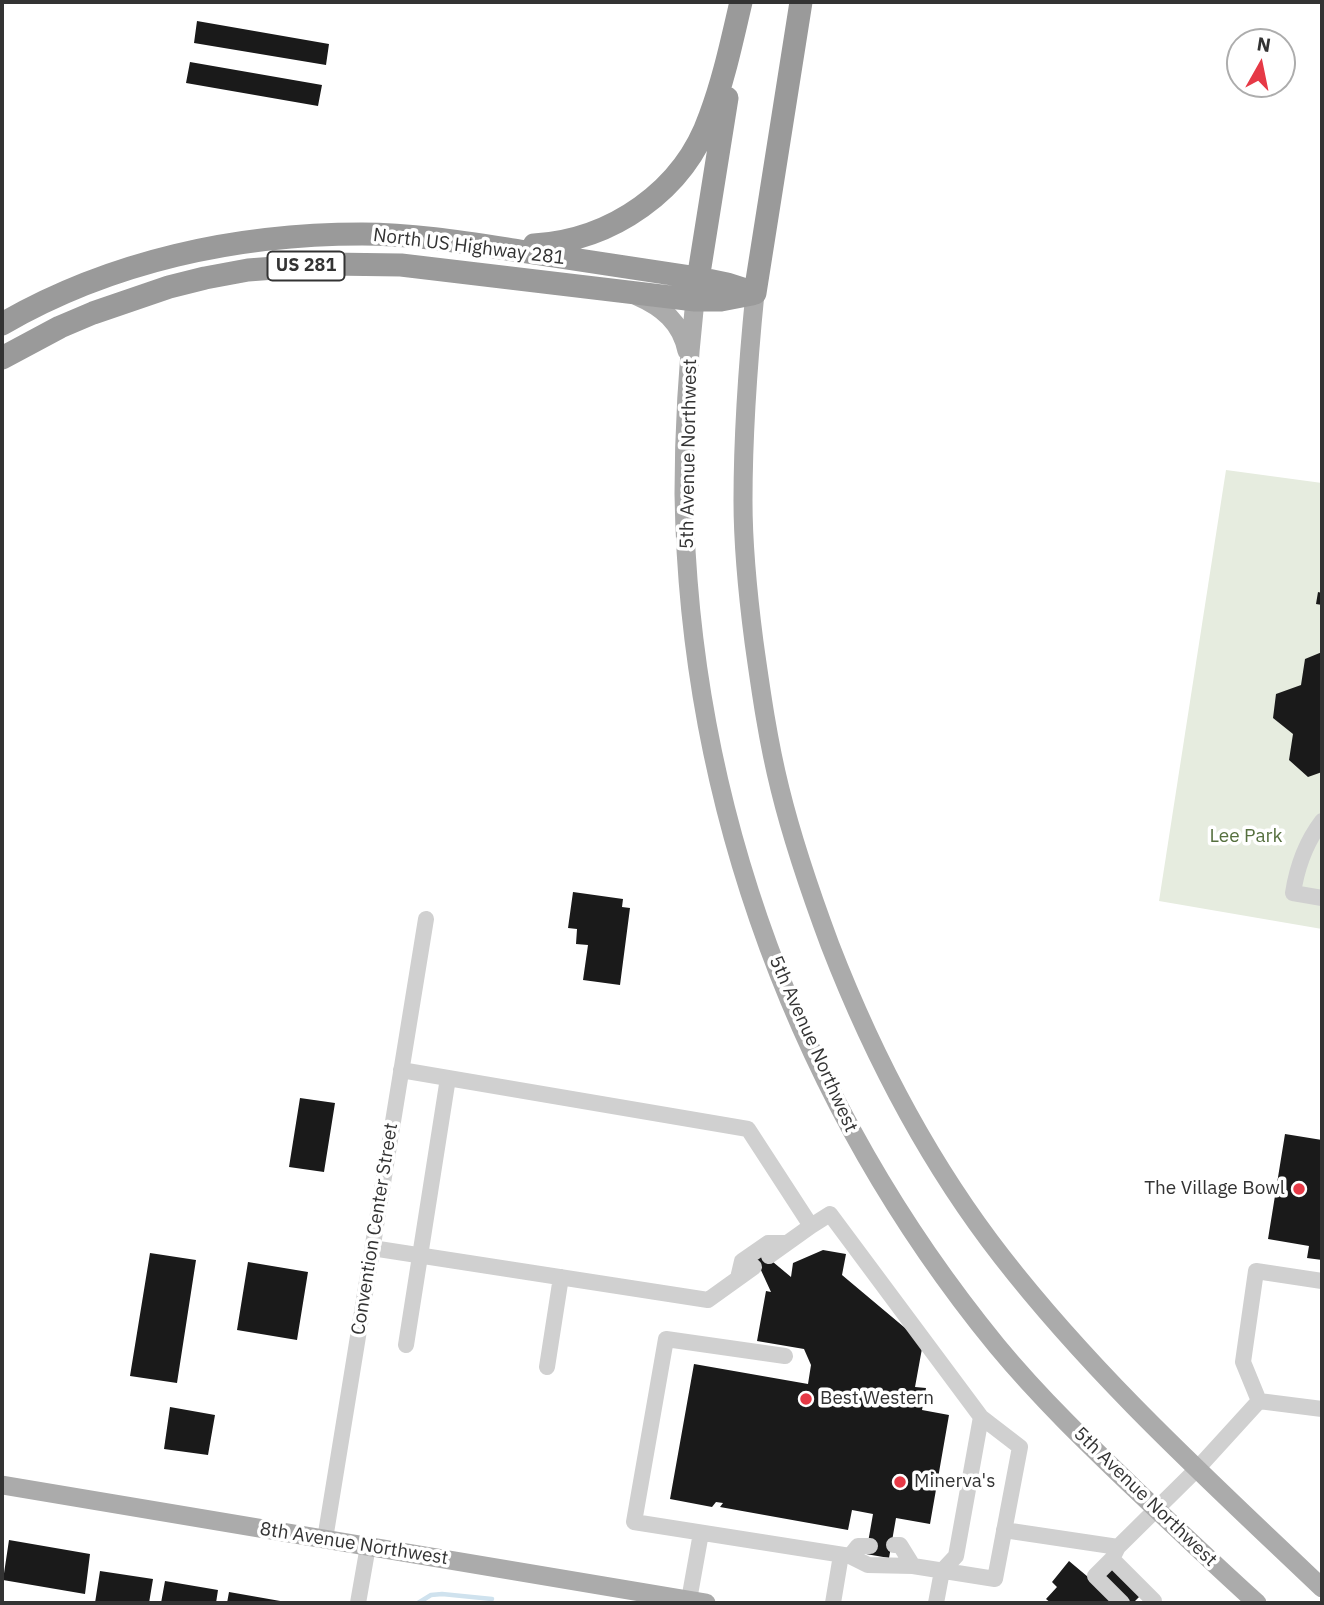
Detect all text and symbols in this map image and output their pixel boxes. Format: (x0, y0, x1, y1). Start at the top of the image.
north arrow (1226, 28, 1296, 98)
text: N (1255, 31, 1273, 57)
street label: North US Highway 281 (372, 224, 566, 270)
road number: US 281 (268, 252, 344, 280)
street label: 5th Avenue Northwest (676, 359, 702, 549)
park label: Lee Park (1209, 826, 1283, 848)
street label: 5th Avenue Northwest (764, 952, 862, 1136)
street label: Convention Center Street (347, 1121, 403, 1337)
place label: The Village Bowl (1144, 1178, 1285, 1200)
marker: The Village Bowl (1291, 1181, 1307, 1197)
place label: Best Western (820, 1388, 934, 1410)
marker: Best Western (798, 1391, 814, 1407)
street label: 5th Avenue Northwest (1069, 1423, 1221, 1571)
place label: Minerva's (914, 1471, 995, 1493)
marker: Minerva's (892, 1474, 908, 1490)
street label: 8th Avenue Northwest (258, 1518, 450, 1570)

